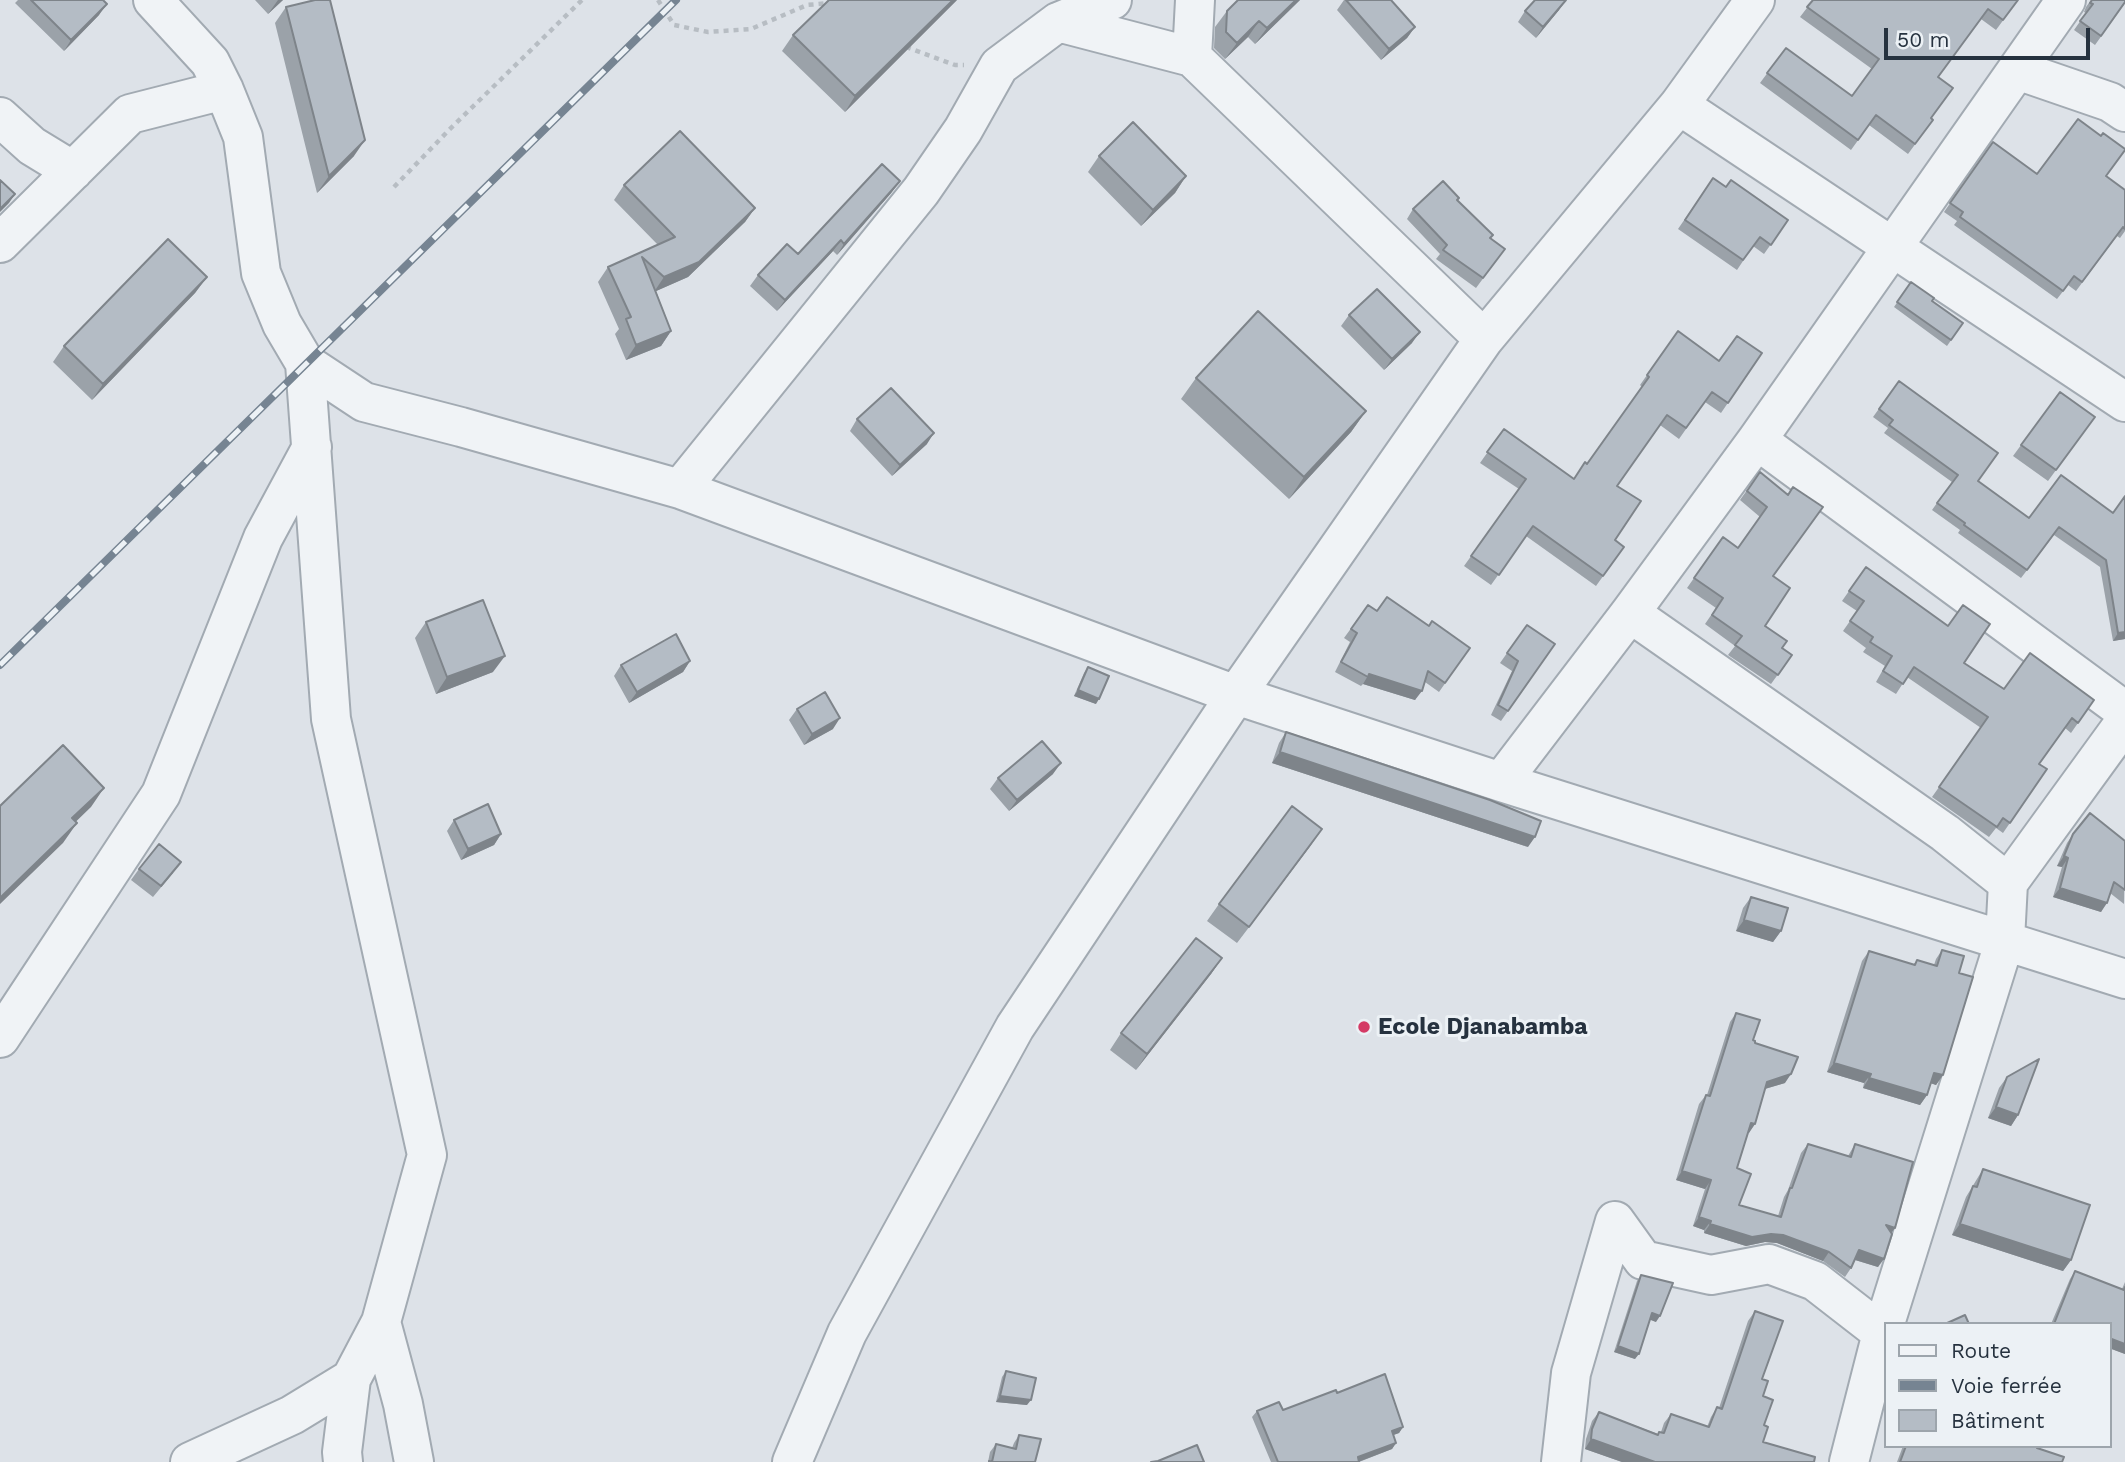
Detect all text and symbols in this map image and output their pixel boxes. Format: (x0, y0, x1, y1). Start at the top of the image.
scale bar (1887, 14, 2094, 58)
text: 50 m (1897, 27, 1949, 52)
place label: Ecole Djanabamba (1378, 1013, 1588, 1041)
marker: Ecole Djanabamba (1356, 1019, 1372, 1035)
legend (1884, 1322, 2111, 1448)
text: Route (1951, 1338, 2011, 1363)
text: Voie ferrée (1951, 1373, 2062, 1398)
text: Bâtiment (1951, 1408, 2044, 1433)

